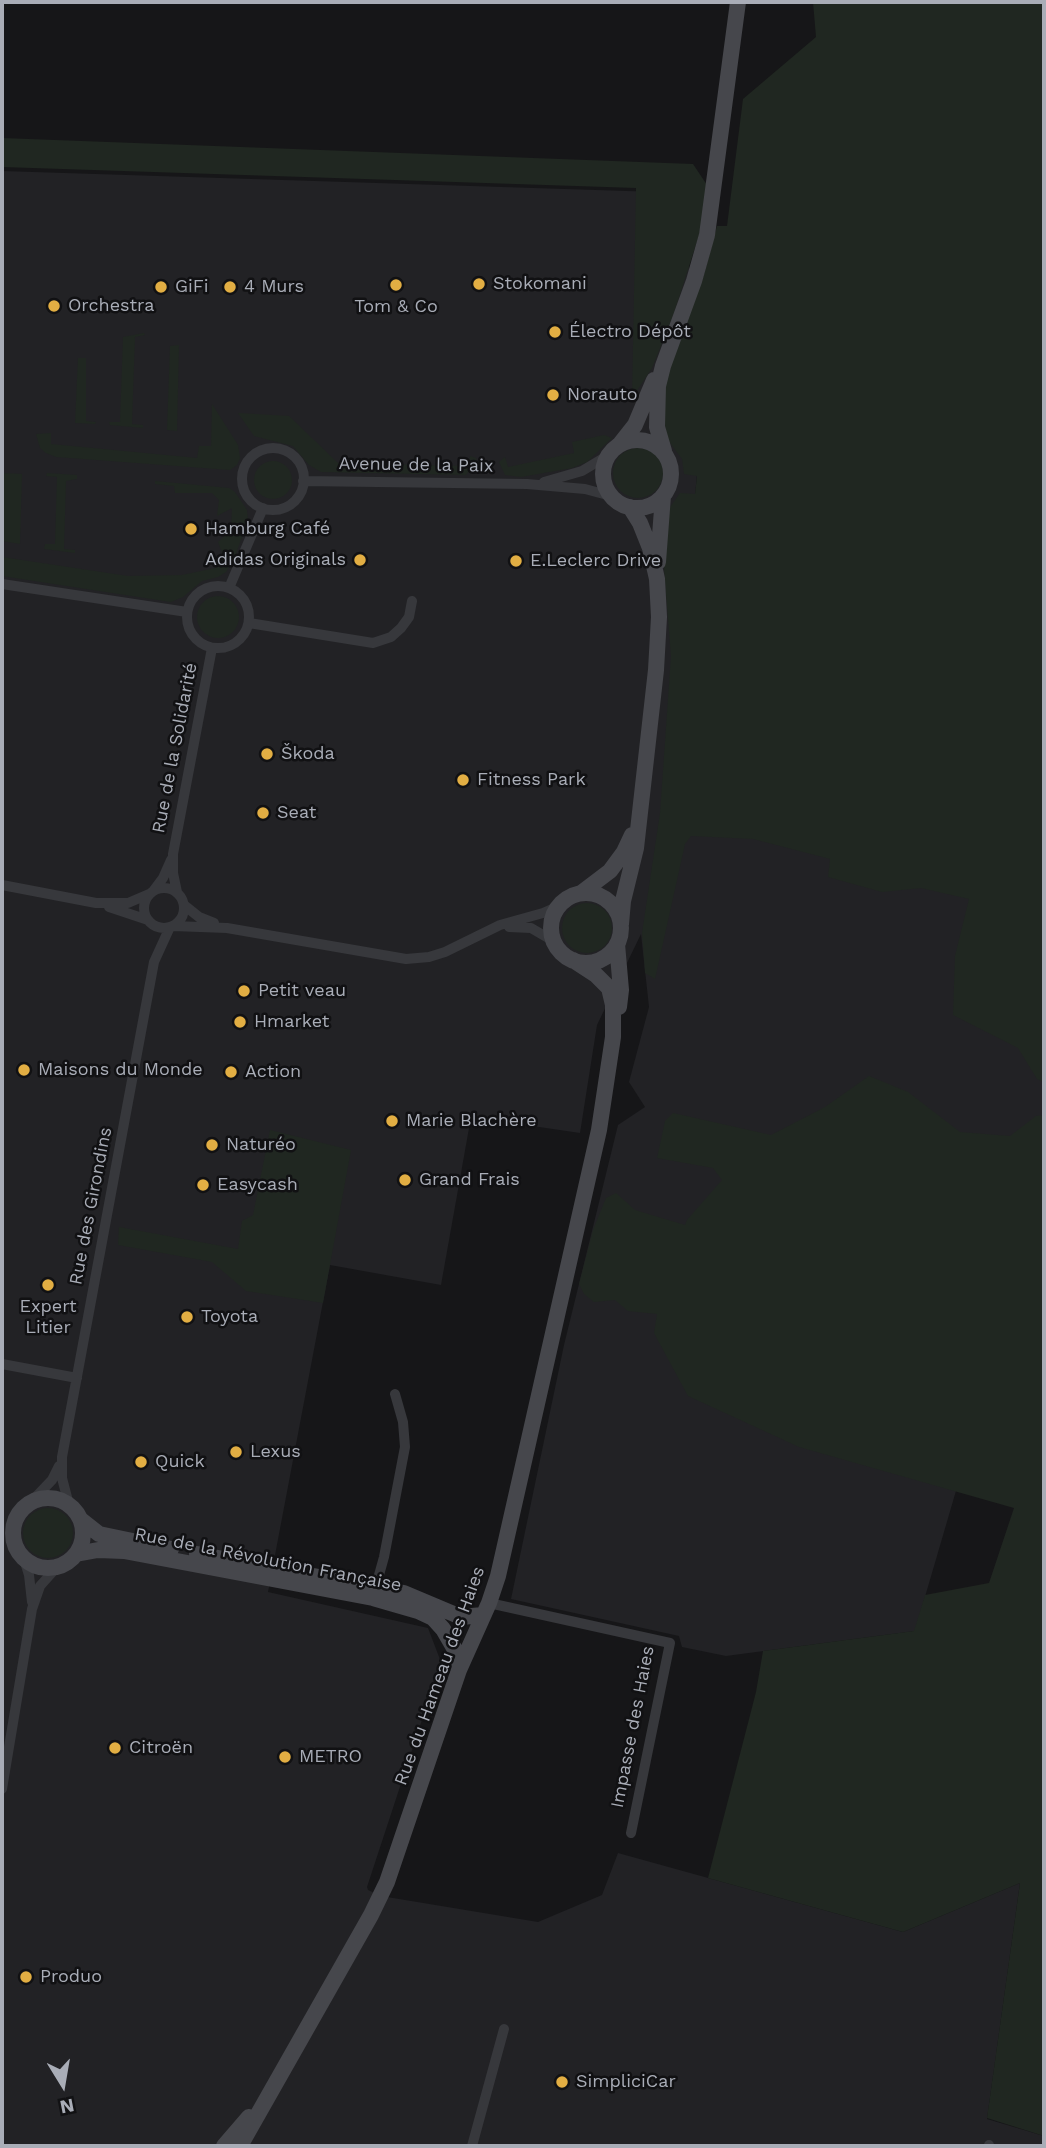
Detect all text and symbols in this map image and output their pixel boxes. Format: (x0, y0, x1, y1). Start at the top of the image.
place label: Stokomani (493, 273, 587, 295)
place label: GiFi (175, 276, 209, 298)
place label: 4 Murs (244, 276, 304, 298)
marker: Stokomani (471, 276, 487, 292)
marker: Tom & Co (388, 277, 404, 293)
marker: GiFi (153, 279, 169, 295)
marker: 4 Murs (222, 279, 238, 295)
place label: Orchestra (68, 295, 154, 317)
place label: Tom & Co (354, 296, 438, 318)
marker: Orchestra (46, 298, 62, 314)
place label: Électro Dépôt (569, 321, 691, 343)
marker: Électro Dépôt (547, 324, 563, 340)
place label: Norauto (567, 384, 638, 406)
marker: Norauto (545, 387, 561, 403)
street label: Avenue de la Paix (338, 453, 494, 477)
place label: Hamburg Café (205, 518, 330, 540)
marker: Hamburg Café (183, 521, 199, 537)
place label: Adidas Originals (205, 549, 346, 571)
place label: E.Leclerc Drive (530, 550, 661, 572)
marker: Adidas Originals (352, 552, 368, 568)
marker: E.Leclerc Drive (508, 553, 524, 569)
street label: Rue de la Solidarité (148, 661, 202, 835)
place label: Škoda (281, 743, 335, 765)
marker: Škoda (259, 746, 275, 762)
place label: Fitness Park (477, 769, 586, 791)
marker: Fitness Park (455, 772, 471, 788)
place label: Seat (277, 802, 316, 824)
marker: Seat (255, 805, 271, 821)
place label: Petit veau (258, 980, 346, 1002)
marker: Petit veau (236, 983, 252, 999)
place label: Hmarket (254, 1011, 329, 1033)
marker: Hmarket (232, 1014, 248, 1030)
place label: Maisons du Monde (38, 1059, 203, 1081)
place label: Action (245, 1061, 301, 1083)
marker: Maisons du Monde (16, 1062, 32, 1078)
marker: Action (223, 1064, 239, 1080)
place label: Marie Blachère (406, 1110, 537, 1132)
marker: Marie Blachère (384, 1113, 400, 1129)
street label: Rue des Girondins (65, 1125, 117, 1287)
place label: Naturéo (226, 1134, 296, 1156)
marker: Naturéo (204, 1137, 220, 1153)
place label: Grand Frais (419, 1169, 520, 1191)
marker: Grand Frais (397, 1172, 413, 1188)
place label: Easycash (217, 1174, 298, 1196)
marker: Easycash (195, 1177, 211, 1193)
marker: Expert Litier (40, 1277, 56, 1293)
place label: Expert Litier (19, 1296, 77, 1338)
place label: Toyota (201, 1306, 258, 1328)
marker: Toyota (179, 1309, 195, 1325)
place label: Lexus (250, 1441, 301, 1463)
marker: Lexus (228, 1444, 244, 1460)
place label: Quick (155, 1451, 205, 1473)
marker: Quick (133, 1454, 149, 1470)
street label: Rue de la Révolution Française (133, 1523, 403, 1597)
street label: Rue du Hameau des Haies (390, 1564, 490, 1788)
street label: Impasse des Haies (607, 1644, 659, 1810)
place label: Citroën (129, 1737, 193, 1759)
marker: Citroën (107, 1740, 123, 1756)
place label: METRO (299, 1746, 362, 1768)
marker: METRO (277, 1749, 293, 1765)
place label: Produo (40, 1966, 102, 1988)
marker: Produo (18, 1969, 34, 1985)
north arrow (28, 2050, 98, 2120)
place label: SimpliciCar (576, 2071, 676, 2093)
marker: SimpliciCar (554, 2074, 570, 2090)
text: N (58, 2093, 76, 2119)

